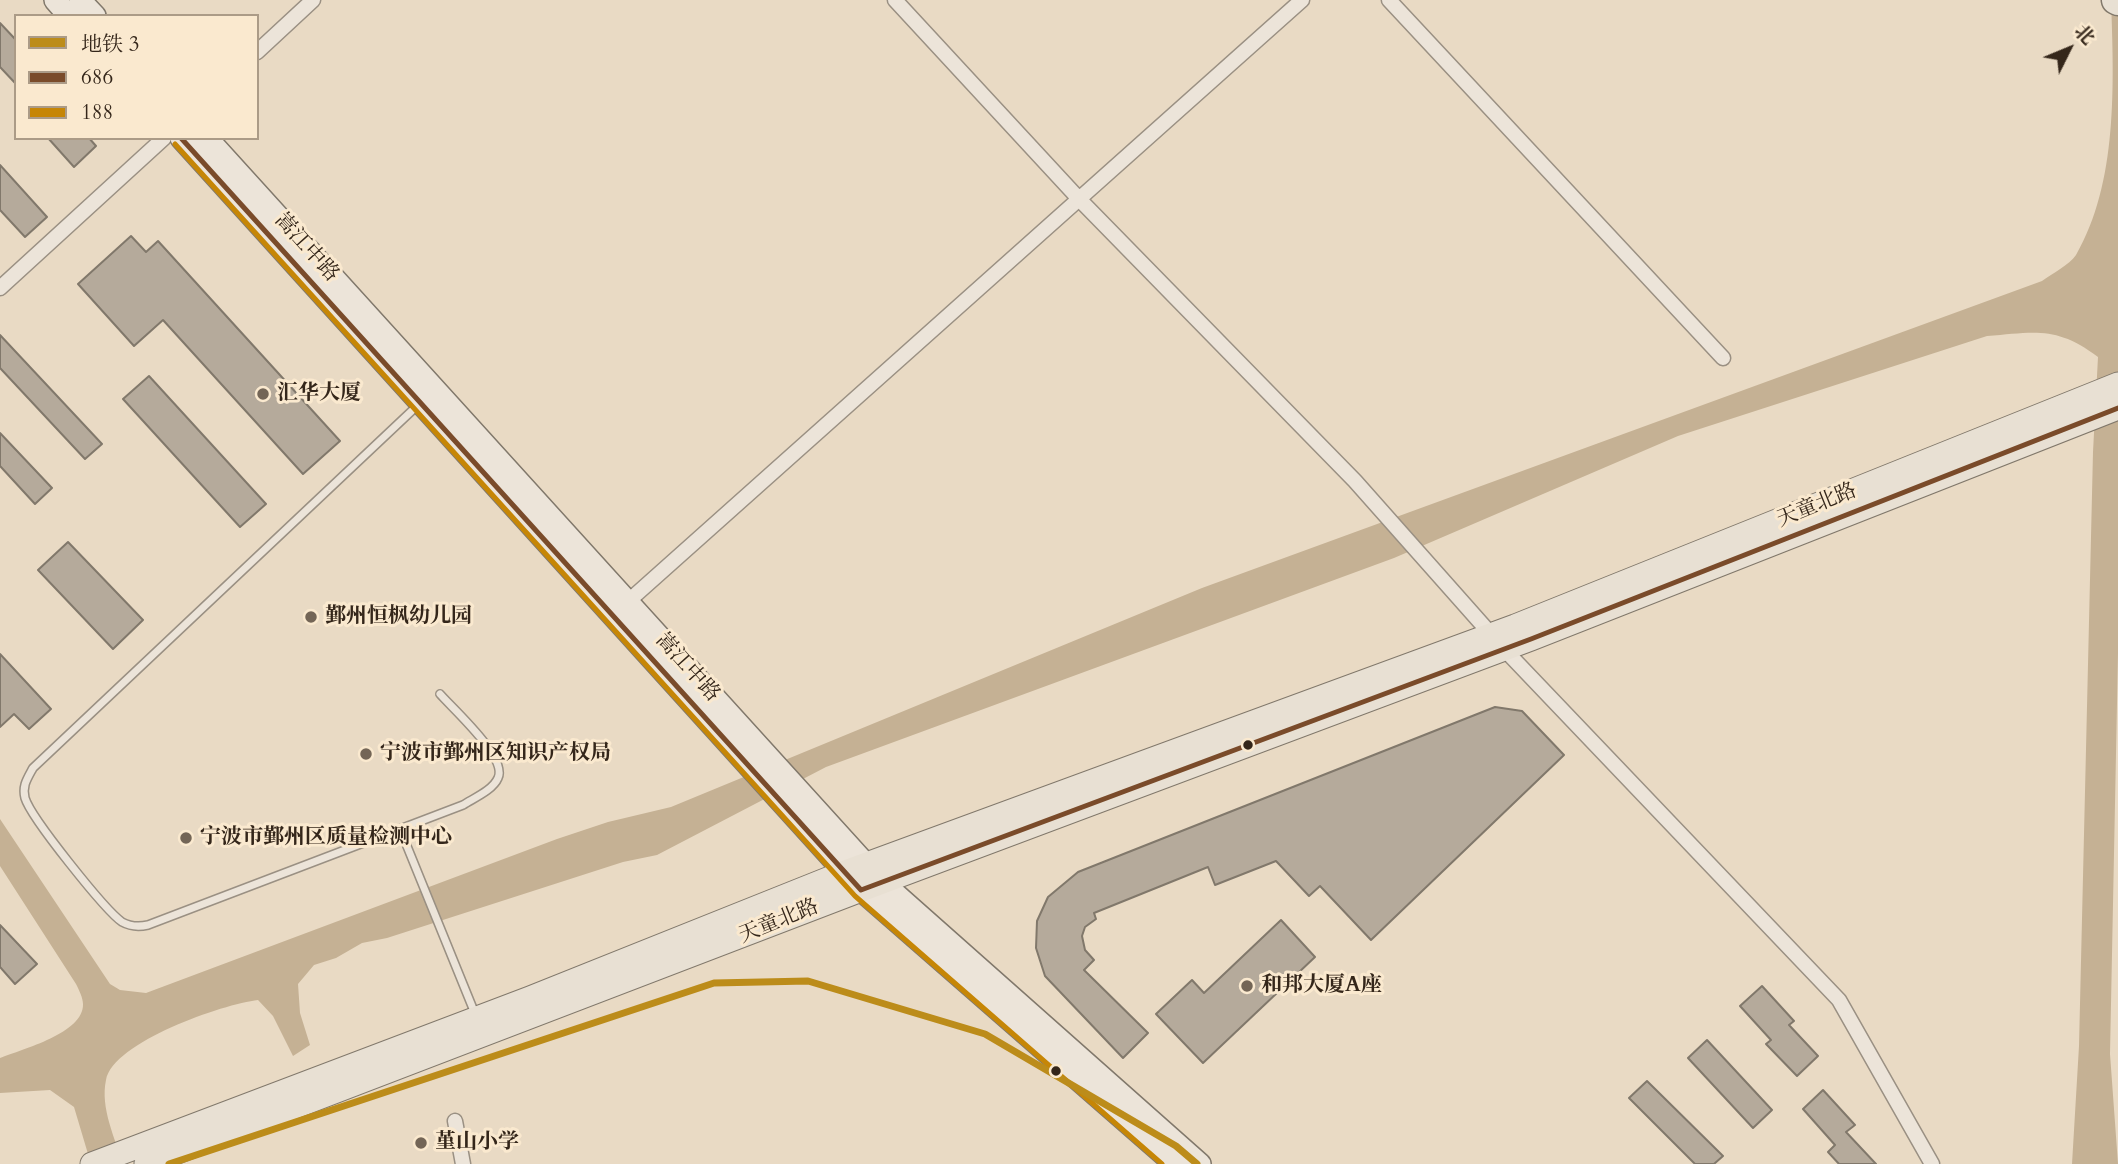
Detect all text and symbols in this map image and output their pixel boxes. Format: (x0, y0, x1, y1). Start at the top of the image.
legend (14, 14, 259, 140)
north arrow (2034, 14, 2104, 84)
text: 北 (2068, 19, 2100, 50)
text: 地铁 3 (81, 30, 139, 59)
text: 686 (81, 63, 113, 92)
text: 188 (81, 98, 113, 127)
street label: 嵩江中路 (269, 208, 343, 288)
place label: 汇华大厦 (277, 381, 361, 407)
marker: 汇华大厦 (255, 386, 271, 402)
street label: 天童北路 (1773, 479, 1861, 533)
place label: 鄞州恒枫幼儿园 (325, 604, 472, 630)
marker: 鄞州恒枫幼儿园 (303, 609, 319, 625)
street label: 嵩江中路 (650, 628, 724, 708)
unlabelled marker (1241, 738, 1255, 752)
place label: 宁波市鄞州区知识产权局 (380, 741, 611, 767)
marker: 宁波市鄞州区知识产权局 (358, 746, 374, 762)
place label: 宁波市鄞州区质量检测中心 (200, 825, 452, 851)
marker: 宁波市鄞州区质量检测中心 (178, 830, 194, 846)
street label: 天童北路 (735, 895, 823, 949)
place label: 和邦大厦A座 (1261, 973, 1382, 999)
marker: 和邦大厦A座 (1239, 978, 1255, 994)
unlabelled marker (1049, 1064, 1063, 1078)
place label: 堇山小学 (435, 1130, 519, 1156)
marker: 堇山小学 (413, 1135, 429, 1151)

